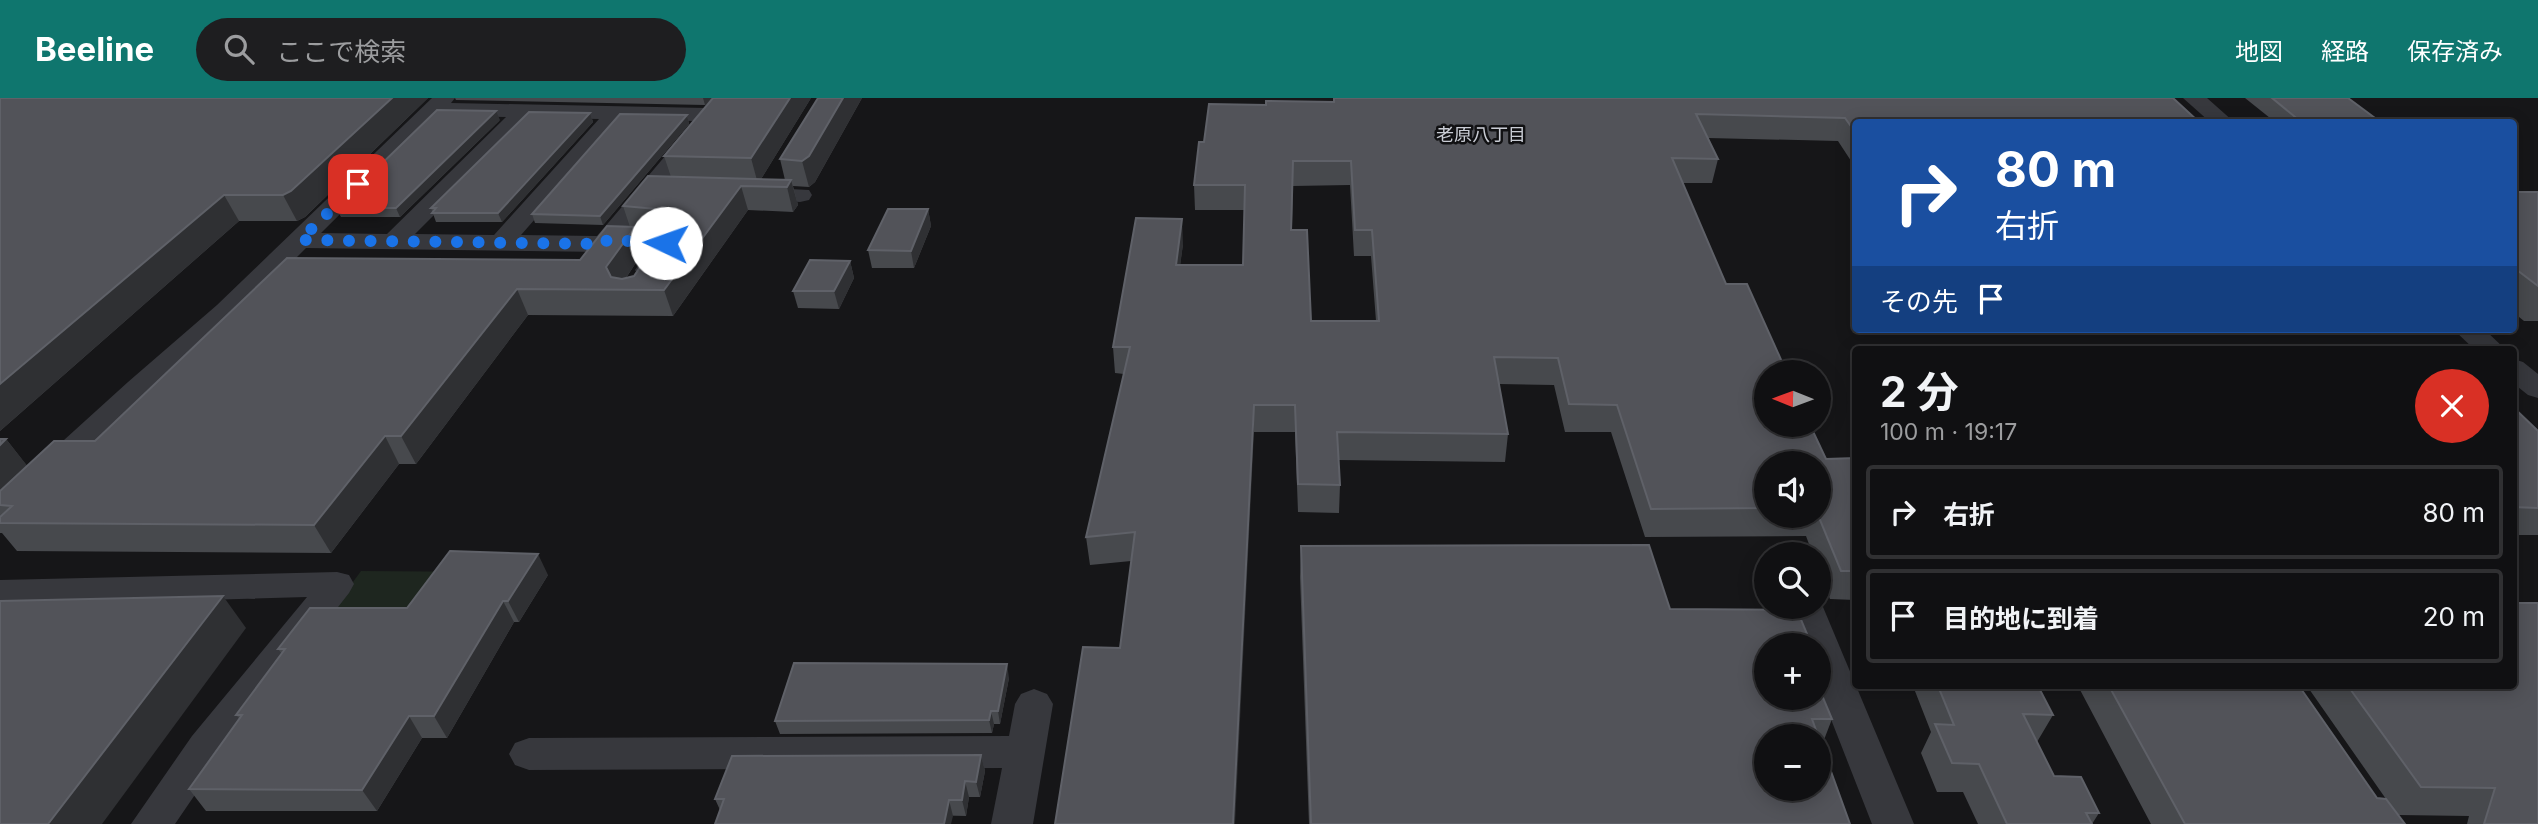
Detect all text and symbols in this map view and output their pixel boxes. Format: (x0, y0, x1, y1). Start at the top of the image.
search box (196, 18, 686, 81)
text: Beeline (35, 29, 154, 69)
icon: search (220, 30, 258, 68)
text: ここで検索 (276, 36, 406, 67)
text: 地図 (2235, 37, 2283, 66)
text: 経路 (2321, 37, 2369, 66)
text: 保存済み (2407, 37, 2503, 66)
district label: 老原八丁目 (1436, 124, 1526, 145)
text: 80 m (1995, 140, 2116, 199)
icon: right (1880, 147, 1971, 238)
pin (328, 154, 388, 214)
icon: arrive (339, 165, 377, 203)
position arrow (629, 206, 703, 280)
text: 右折 (1995, 206, 2059, 245)
icon: arrive (1972, 280, 2010, 318)
text: その先 (1880, 286, 1958, 317)
north arrow (1754, 360, 1830, 438)
map controls (1754, 360, 1831, 801)
text: 2 分 (1880, 366, 1958, 417)
button: close (2415, 369, 2489, 443)
text: 100 m · 19:17 (1880, 418, 2017, 446)
button: sound (1754, 451, 1831, 528)
icon: right (1884, 493, 1922, 531)
text: 80 m (2422, 497, 2485, 528)
text: 右折 (1943, 499, 1995, 530)
button: search (1754, 542, 1831, 619)
icon: arrive (1884, 597, 1922, 635)
text: 20 m (2423, 601, 2485, 632)
text: 目的地に到着 (1943, 603, 2099, 634)
button: + (1754, 633, 1831, 710)
button: − (1754, 724, 1831, 801)

